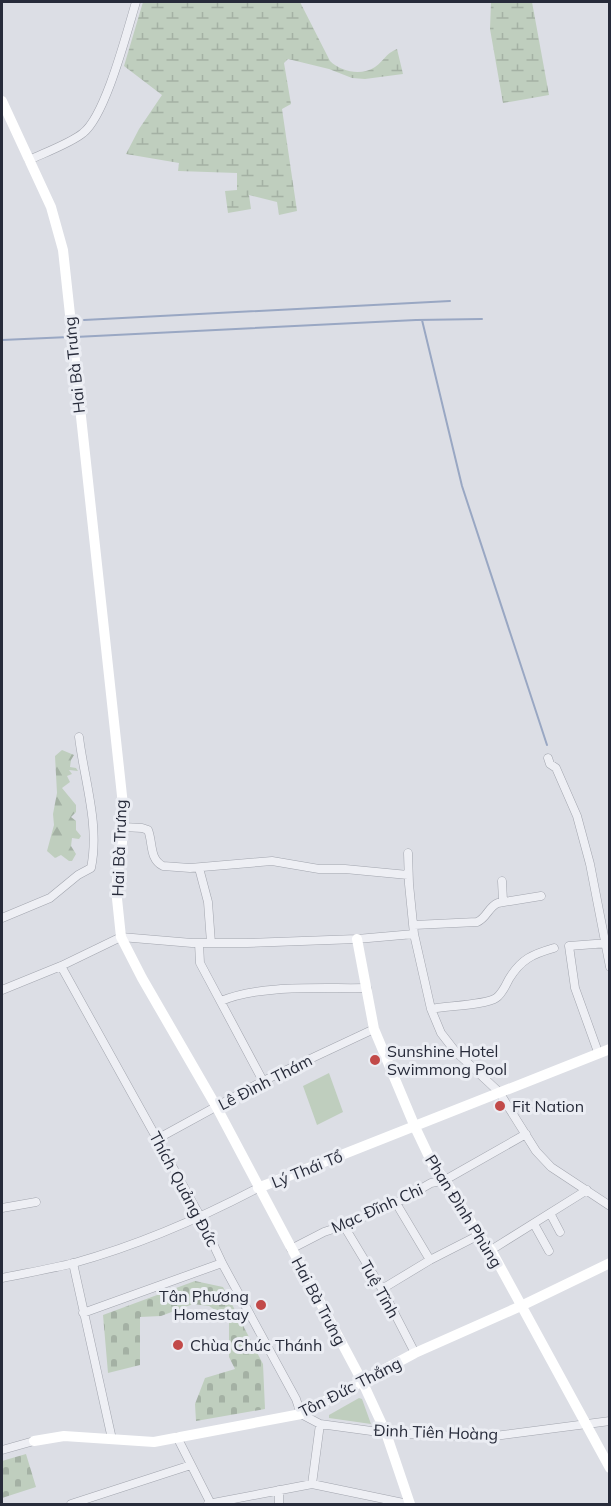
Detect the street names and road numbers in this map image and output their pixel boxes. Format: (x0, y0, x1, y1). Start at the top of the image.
street label: Hai Bà Trưng (59, 316, 89, 414)
street label: Hai Bà Trưng (107, 799, 131, 897)
street label: Lê Đình Thám (215, 1050, 315, 1114)
street label: Thích Quảng Đức (145, 1128, 223, 1250)
street label: Lý Thái Tổ (269, 1146, 345, 1192)
street label: Phan Đình Phùng (421, 1151, 507, 1271)
street label: Mạc Đĩnh Chi (328, 1179, 426, 1237)
street label: Hai Bà Trưng (287, 1253, 351, 1349)
street label: Tuệ Tĩnh (356, 1257, 404, 1321)
street label: Tôn Đức Thắng (296, 1353, 404, 1421)
street label: Đinh Tiên Hoàng (373, 1420, 499, 1444)

